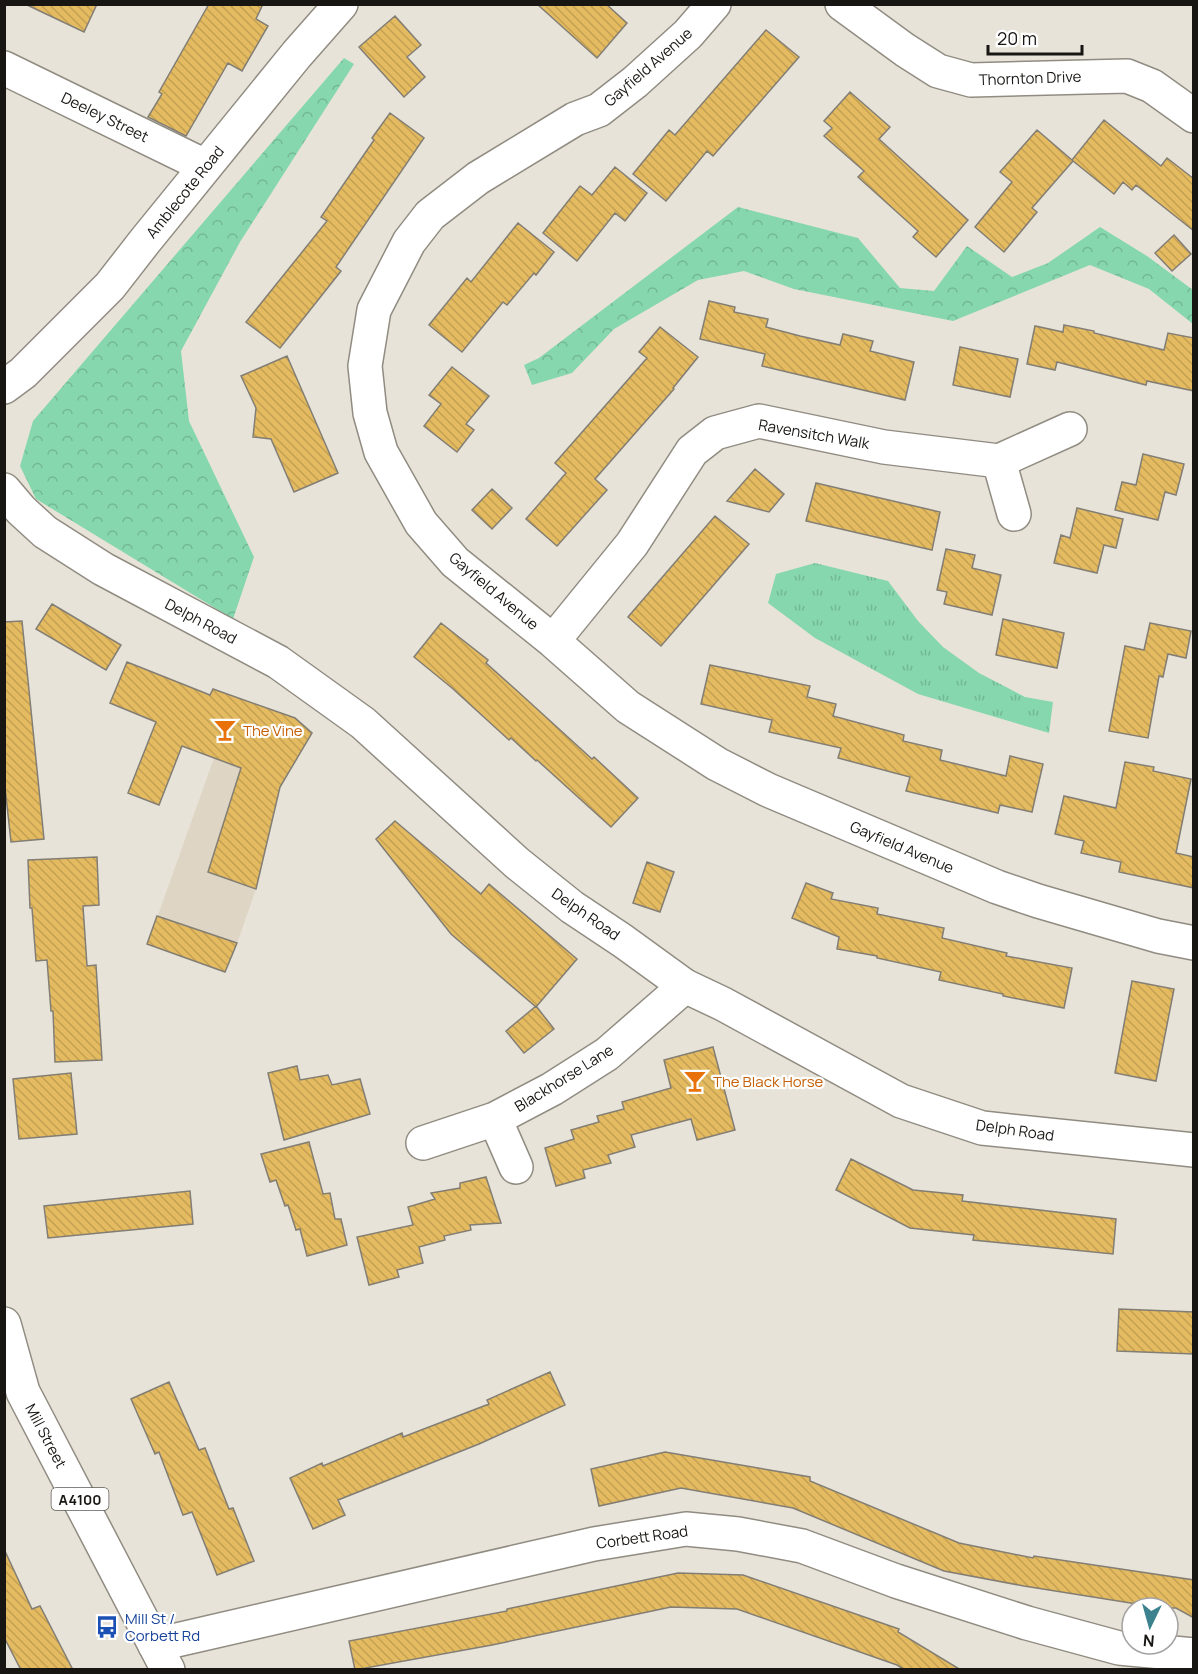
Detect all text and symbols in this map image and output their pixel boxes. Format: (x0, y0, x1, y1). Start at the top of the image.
scale bar (988, 18, 1082, 56)
street label: Gayfield Avenue (599, 23, 697, 111)
text: 20 m (997, 26, 1037, 50)
street label: Thornton Drive (978, 66, 1082, 90)
street label: Deeley Street (58, 87, 152, 147)
street label: Amblecote Road (141, 141, 229, 243)
street label: Ravensitch Walk (757, 414, 872, 454)
street label: Gayfield Avenue (445, 547, 543, 635)
street label: Delph Road (161, 593, 241, 649)
bar icon: The Vine (212, 717, 238, 743)
place label: The Vine (243, 720, 303, 741)
street label: Gayfield Avenue (847, 816, 957, 878)
street label: Delph Road (548, 883, 624, 945)
street label: Blackhorse Lane (511, 1039, 618, 1117)
bar icon: The Black Horse (682, 1068, 708, 1094)
place label: The Black Horse (713, 1071, 824, 1092)
street label: Delph Road (975, 1114, 1055, 1146)
street label: Mill Street (20, 1400, 72, 1472)
road number: A4100 (52, 1488, 109, 1510)
street label: Corbett Road (595, 1520, 689, 1554)
north arrow (1120, 1596, 1180, 1656)
place label: Mill St / Corbett Rd (125, 1608, 200, 1646)
bus stop icon: Mill St / Corbett Rd (94, 1614, 120, 1640)
text: N (1142, 1629, 1155, 1652)

